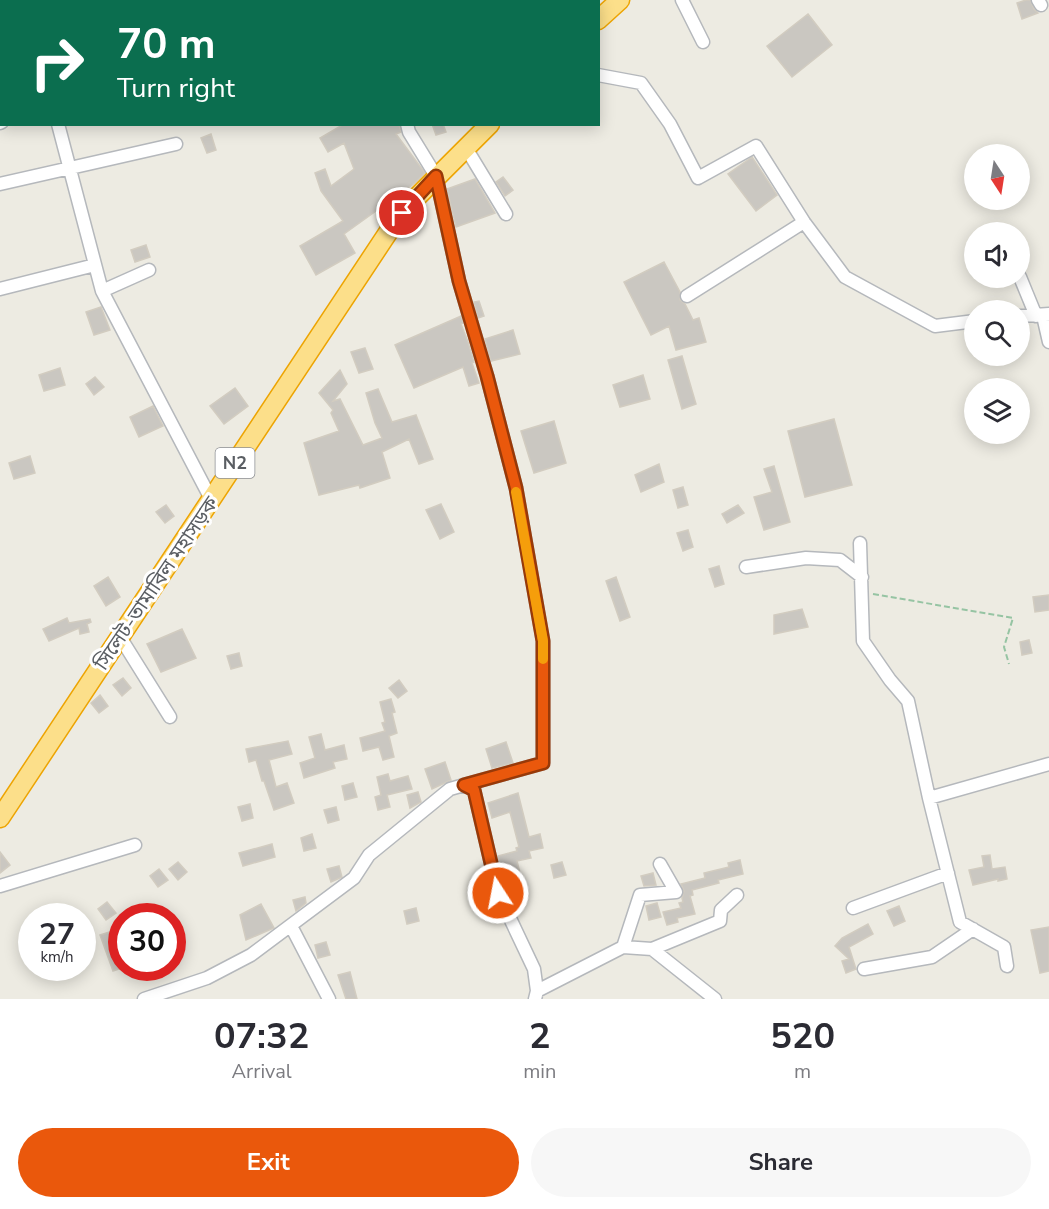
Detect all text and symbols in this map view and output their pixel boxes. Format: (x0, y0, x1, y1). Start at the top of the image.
text: 70 m (117, 16, 216, 73)
icon: right (18, 24, 96, 102)
text: Turn right (117, 70, 235, 107)
north arrow (964, 144, 1030, 210)
map controls (964, 144, 1030, 444)
pin (376, 187, 427, 238)
icon: arrive (385, 196, 418, 229)
button: sound (964, 222, 1030, 288)
button: search (964, 300, 1030, 366)
button: layers (964, 378, 1030, 444)
road number: N2 (216, 448, 254, 478)
street label: সিলেট-তামাবিল মহাসড়ক (88, 490, 225, 676)
position arrow (466, 861, 530, 925)
speed limit sign: 30 (108, 903, 186, 981)
text: 27 (39, 914, 75, 955)
text: km/h (40, 947, 74, 967)
text: 07:32 (214, 1012, 309, 1061)
text: 2 (529, 1012, 551, 1061)
text: 520 (770, 1012, 835, 1061)
text: Arrival (232, 1058, 292, 1085)
text: min (523, 1058, 556, 1085)
text: m (794, 1058, 811, 1085)
button: Exit (18, 1128, 519, 1197)
button: Share (531, 1128, 1031, 1197)

